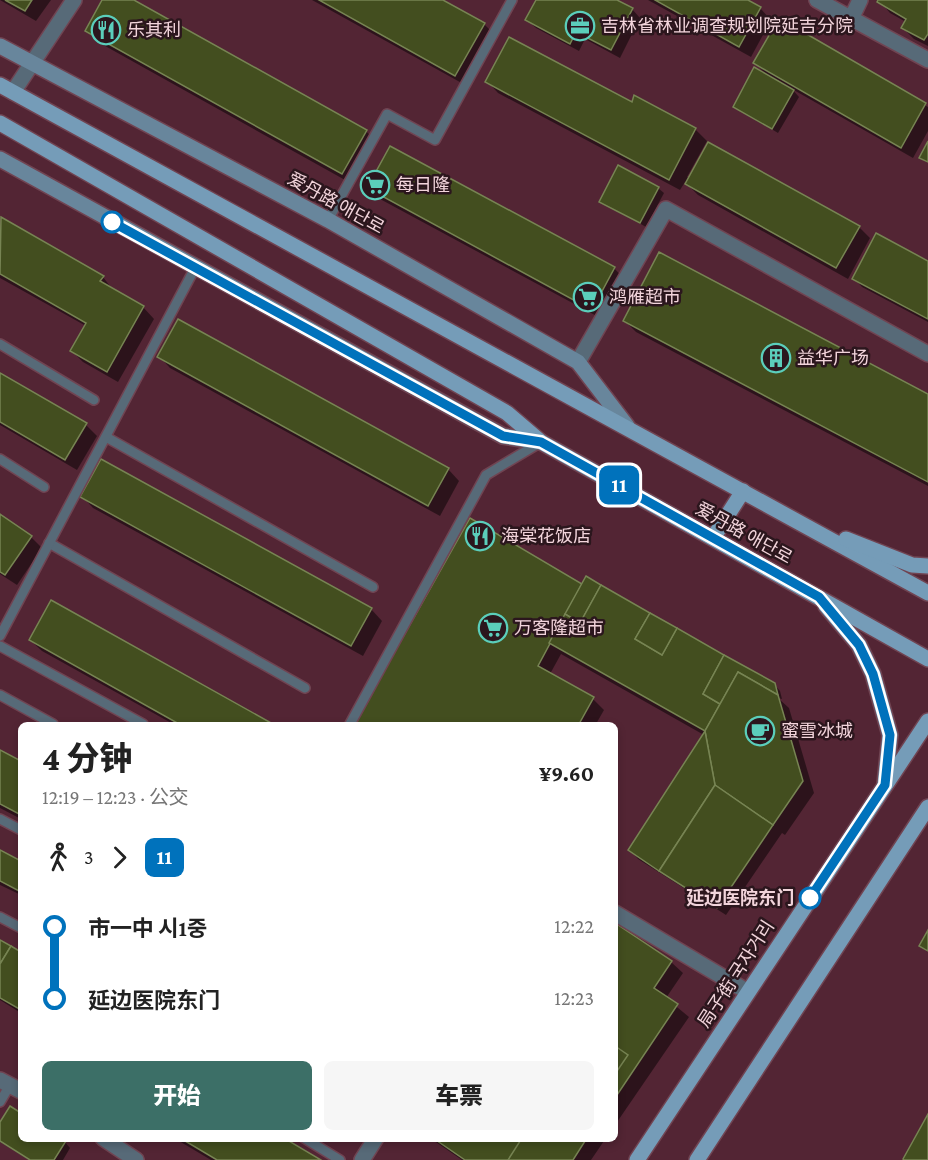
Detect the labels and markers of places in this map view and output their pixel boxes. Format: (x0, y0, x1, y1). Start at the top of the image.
office icon: 吉林省林业调查规划院延吉分院 (564, 10, 596, 42)
restaurant icon: 乐其利 (90, 14, 122, 46)
place label: 吉林省林业调查规划院延吉分院 (601, 16, 853, 36)
place label: 乐其利 (127, 20, 181, 40)
supermarket icon: 每日隆 (359, 169, 391, 201)
place label: 每日隆 (396, 175, 450, 195)
unlabelled marker (101, 211, 123, 233)
supermarket icon: 鸿雁超市 (572, 281, 604, 313)
place label: 鸿雁超市 (609, 287, 681, 307)
building icon: 益华广场 (760, 342, 792, 374)
place label: 益华广场 (797, 348, 869, 368)
restaurant icon: 海棠花饭店 (464, 520, 496, 552)
place label: 海棠花饭店 (501, 526, 591, 546)
supermarket icon: 万客隆超市 (477, 612, 509, 644)
place label: 万客隆超市 (514, 618, 604, 638)
cafe icon: 蜜雪冰城 (744, 715, 776, 747)
place label: 蜜雪冰城 (781, 721, 853, 741)
marker: 延边医院东门 (799, 887, 821, 909)
place label: 延边医院东门 (686, 888, 794, 908)

